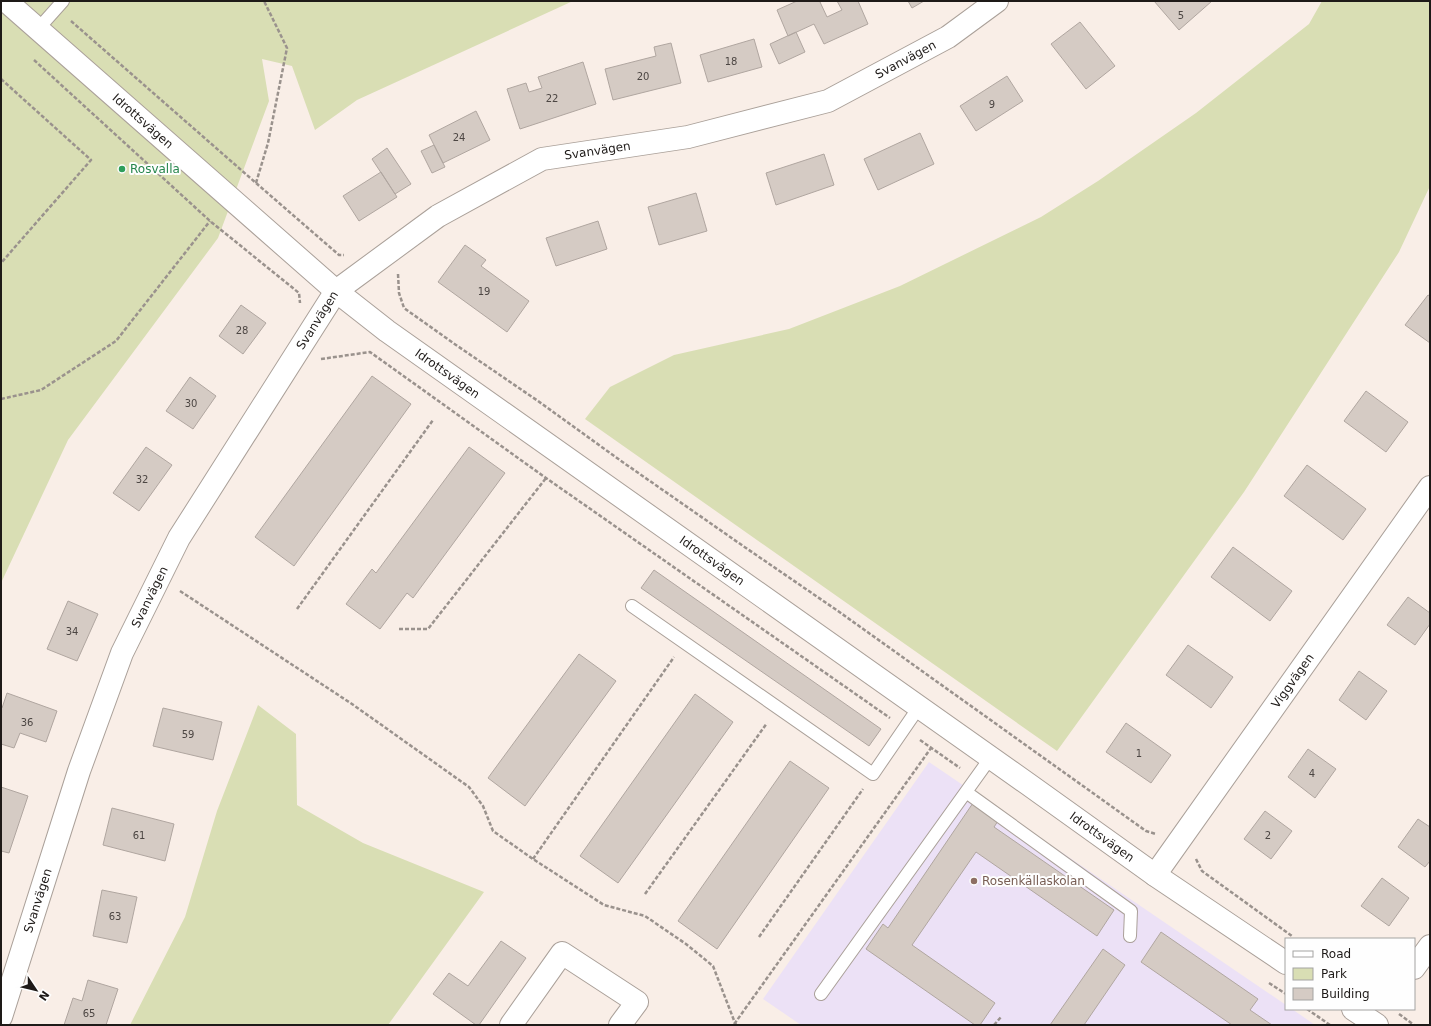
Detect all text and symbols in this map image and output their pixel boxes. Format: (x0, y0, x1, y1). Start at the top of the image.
house number: 5 (1178, 10, 1184, 21)
street label: Svanvägen (873, 38, 938, 82)
house number: 18 (725, 56, 737, 67)
house number: 20 (637, 71, 649, 82)
street label: Idrottsvägen (110, 91, 176, 151)
house number: 22 (546, 93, 558, 104)
house number: 9 (989, 99, 995, 110)
house number: 24 (453, 132, 465, 143)
street label: Svanvägen (563, 139, 632, 163)
place label: Rosvalla (130, 162, 180, 176)
marker: Rosvalla (117, 164, 127, 174)
house number: 19 (478, 286, 490, 297)
street label: Svanvägen (294, 288, 341, 352)
house number: 28 (236, 325, 248, 336)
street label: Idrottsvägen (412, 346, 482, 401)
house number: 30 (185, 398, 197, 409)
house number: 32 (136, 474, 148, 485)
street label: Idrottsvägen (677, 533, 747, 588)
street label: Svanvägen (129, 564, 171, 630)
house number: 34 (66, 626, 78, 637)
street label: Viggvägen (1269, 651, 1317, 711)
house number: 36 (21, 717, 33, 728)
house number: 59 (182, 729, 194, 740)
house number: 1 (1136, 748, 1142, 759)
house number: 4 (1309, 768, 1315, 779)
street label: Idrottsvägen (1067, 809, 1137, 865)
house number: 61 (133, 830, 145, 841)
house number: 2 (1265, 830, 1271, 841)
street label: Svanvägen (21, 867, 55, 935)
place label: Rosenkällaskolan (982, 874, 1085, 888)
marker: Rosenkällaskolan (969, 876, 979, 886)
house number: 63 (109, 911, 121, 922)
legend (1285, 938, 1415, 1010)
text: Road (1321, 947, 1351, 961)
text: Park (1321, 967, 1347, 981)
north arrow (16, 970, 56, 1010)
text: Building (1321, 987, 1370, 1001)
text: N (36, 988, 52, 1003)
house number: 65 (83, 1008, 95, 1019)

